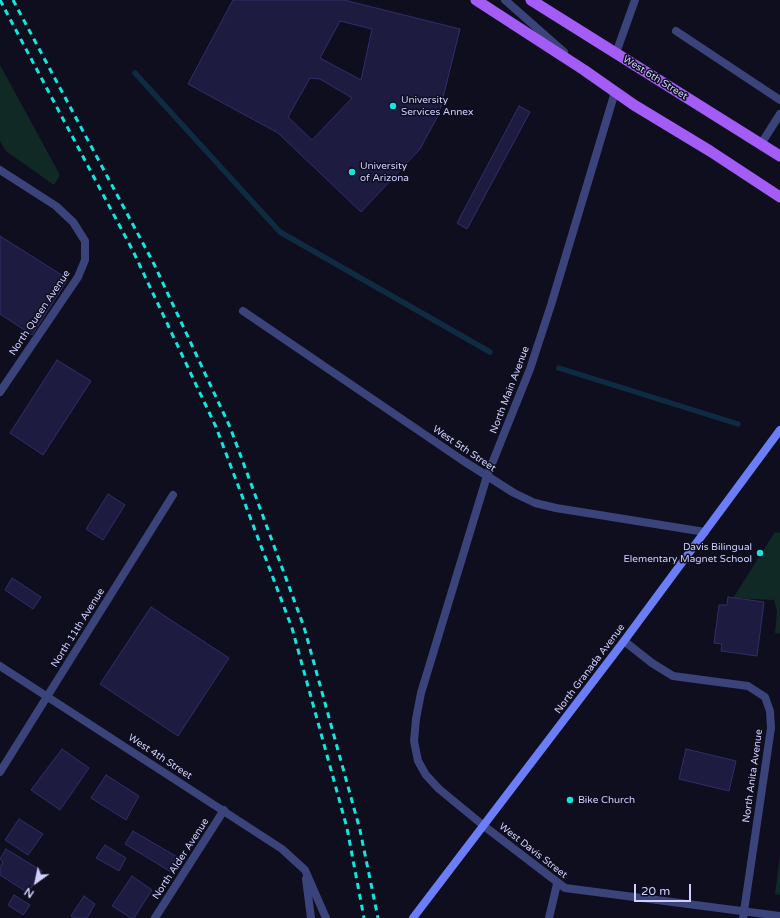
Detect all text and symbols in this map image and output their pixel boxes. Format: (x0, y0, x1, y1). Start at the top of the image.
street label: West 6th Street (620, 53, 690, 103)
place label: University Services Annex (401, 94, 473, 118)
marker: University Services Annex (388, 101, 398, 111)
place label: University of Arizona (360, 160, 409, 184)
marker: University of Arizona (347, 167, 357, 177)
street label: North Queen Avenue (7, 268, 73, 358)
street label: North Main Avenue (488, 345, 532, 435)
street label: West 5th Street (430, 423, 498, 475)
place label: Davis Bilingual Elementary Magnet School (623, 541, 752, 564)
marker: Davis Bilingual Elementary Magnet School (755, 548, 765, 558)
street label: North 11th Avenue (49, 586, 107, 670)
street label: North Granada Avenue (552, 622, 628, 716)
street label: North Anita Avenue (741, 729, 765, 823)
street label: West 4th Street (126, 732, 194, 782)
place label: Bike Church (578, 794, 635, 806)
marker: Bike Church (565, 795, 575, 805)
street label: North Alder Avenue (150, 816, 212, 902)
street label: West Davis Street (497, 821, 569, 881)
north arrow (16, 862, 56, 902)
scale bar (636, 876, 693, 902)
text: 20 m (641, 884, 670, 898)
text: N (22, 885, 36, 900)

